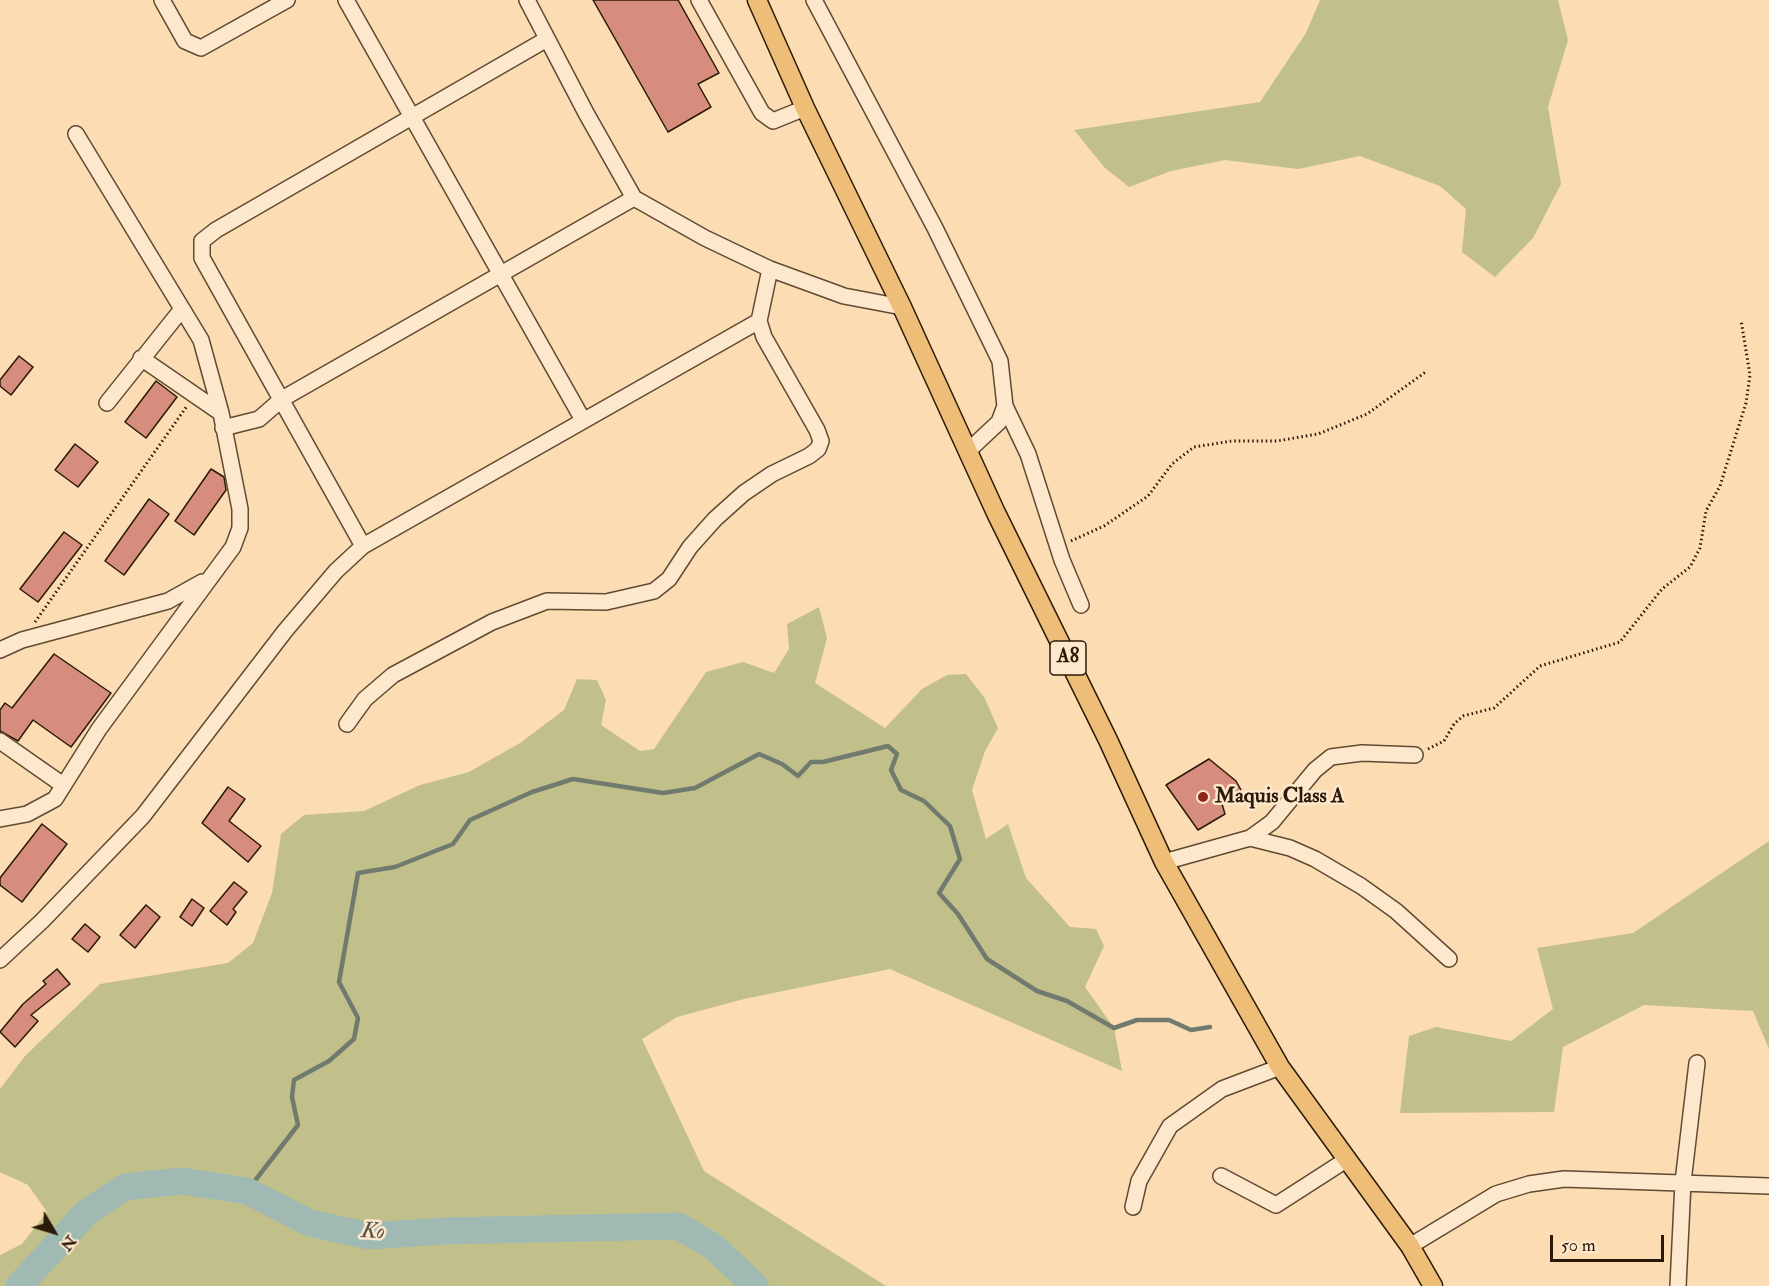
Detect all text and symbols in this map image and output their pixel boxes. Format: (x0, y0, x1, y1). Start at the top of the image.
road number: A8 (1050, 641, 1086, 675)
place label: Maquis Class A (1215, 784, 1344, 810)
marker: Maquis Class A (1196, 790, 1210, 804)
north arrow (24, 1202, 84, 1262)
water label: Ko (361, 1219, 385, 1247)
scale bar (1553, 1223, 1667, 1261)
text: N (56, 1231, 80, 1255)
text: 50 m (1561, 1234, 1596, 1257)

